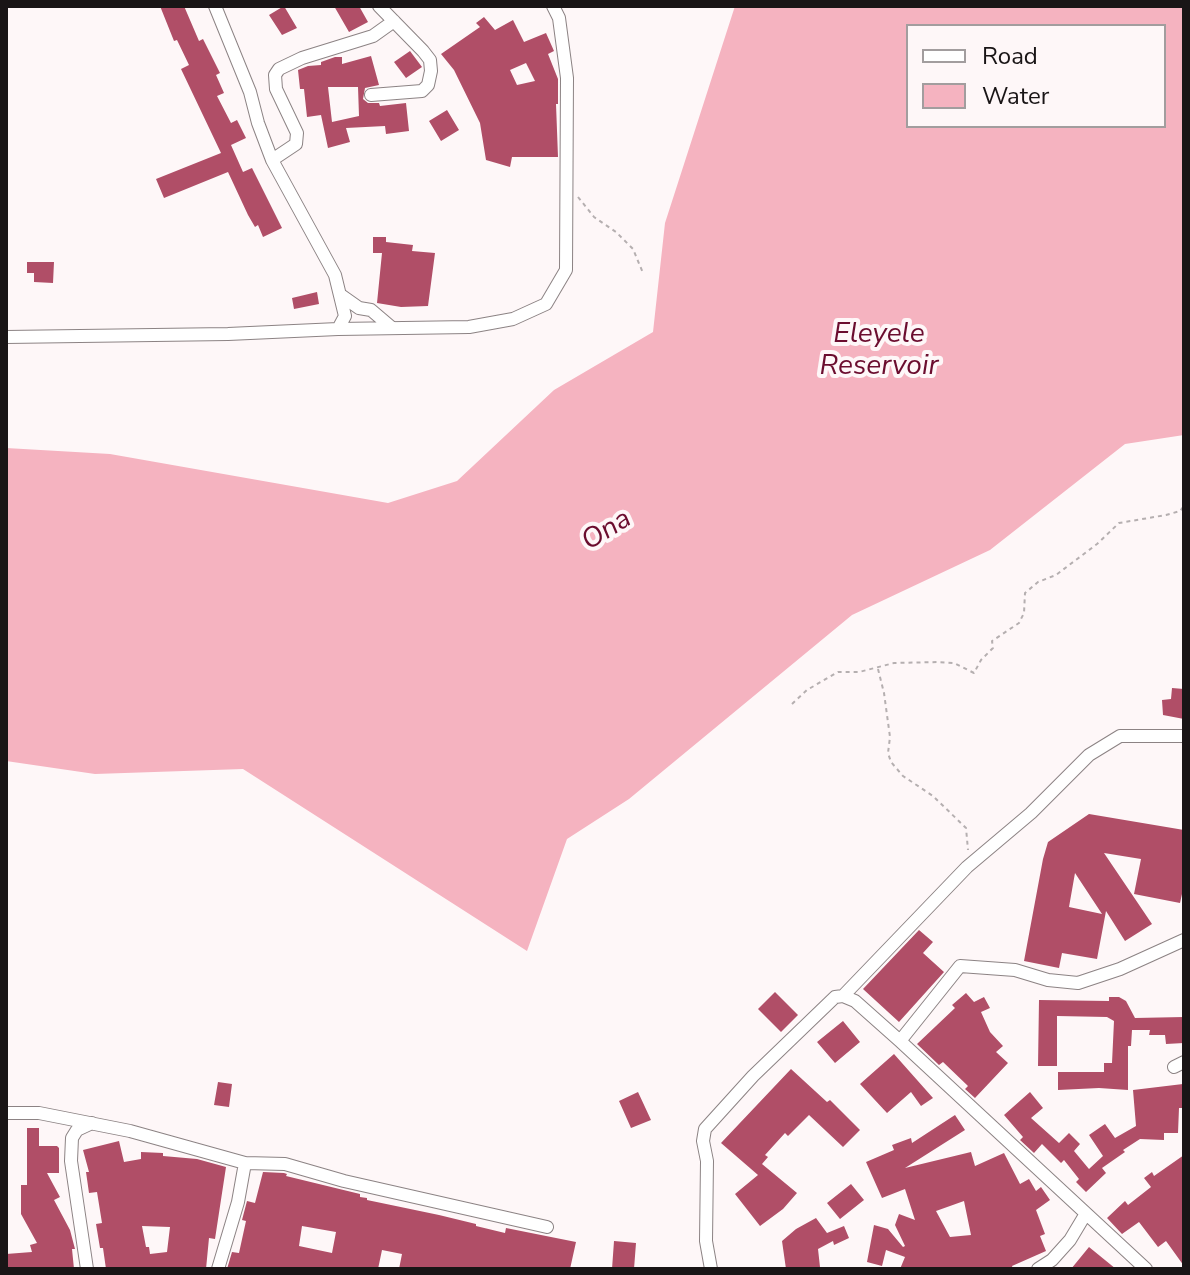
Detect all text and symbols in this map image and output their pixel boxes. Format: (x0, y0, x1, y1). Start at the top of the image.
legend (906, 24, 1166, 128)
text: Road (982, 40, 1038, 72)
text: Water (982, 80, 1049, 112)
water label: Eleyele Reservoir (820, 318, 938, 384)
water label: Ona (576, 503, 638, 559)

